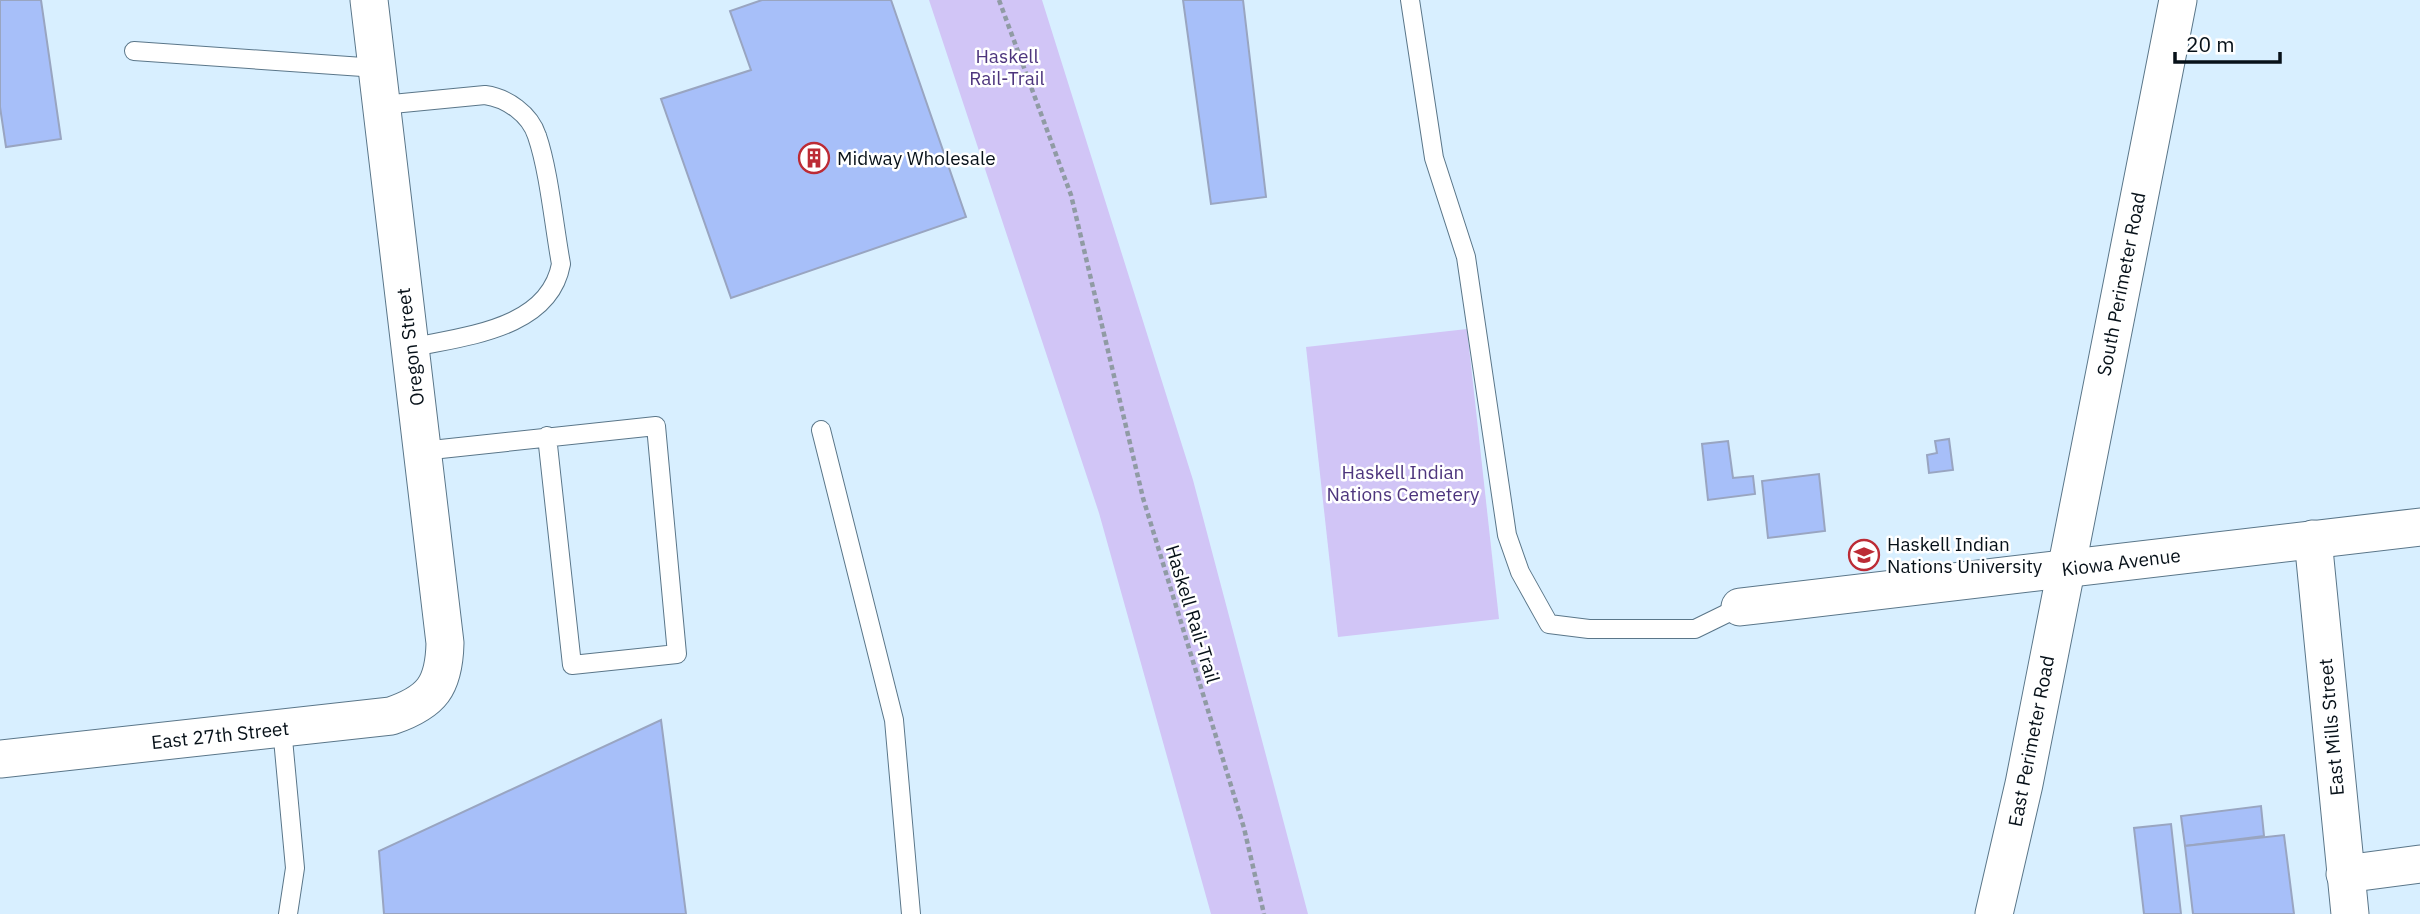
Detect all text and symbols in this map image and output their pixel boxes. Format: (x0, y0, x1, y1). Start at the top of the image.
scale bar (2175, 21, 2280, 65)
text: 20 m (2186, 30, 2235, 58)
park label: Haskell Rail-Trail (969, 44, 1045, 90)
building icon: Midway Wholesale (797, 141, 831, 175)
place label: Midway Wholesale (837, 146, 996, 170)
street label: South Perimeter Road (2091, 190, 2151, 378)
street label: Oregon Street (391, 287, 429, 407)
park label: Haskell Indian Nations Cemetery (1326, 460, 1480, 506)
place label: Haskell Indian Nations University (1887, 532, 2043, 578)
school or university icon: Haskell Indian Nations University (1847, 538, 1881, 572)
street label: Haskell Rail-Trail (1161, 542, 1225, 686)
street label: Kiowa Avenue (2060, 543, 2182, 581)
street label: East Perimeter Road (2003, 653, 2059, 829)
street label: East Mills Street (2313, 657, 2349, 797)
street label: East 27th Street (150, 716, 290, 754)

